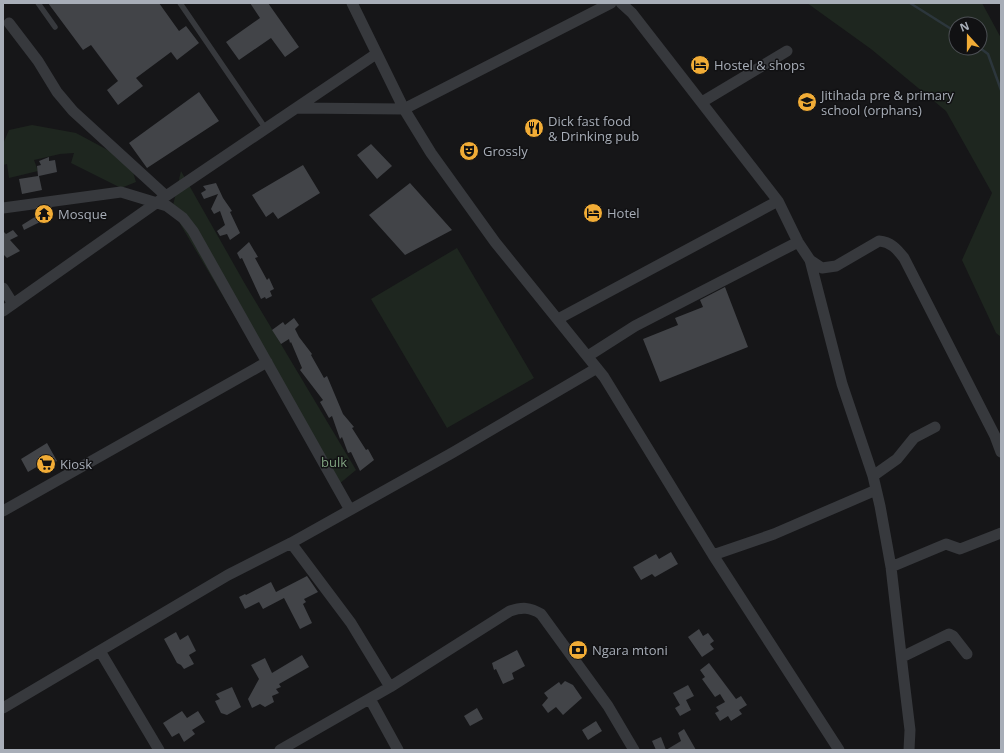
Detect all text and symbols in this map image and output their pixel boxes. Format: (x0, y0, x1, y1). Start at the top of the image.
north arrow (948, 16, 988, 56)
text: N (957, 18, 971, 35)
hotel icon: Hostel & shops (689, 54, 711, 76)
place label: Hostel & shops (714, 56, 805, 74)
place label: Jitihada pre & primary school (orphans) (819, 86, 954, 119)
school or university icon: Jitihada pre & primary school (orphans) (796, 91, 818, 113)
place label: Dick fast food & Drinking pub (548, 112, 639, 145)
restaurant icon: Dick fast food & Drinking pub (523, 117, 545, 139)
theatre icon: Grossly (458, 140, 480, 162)
place label: Grossly (483, 142, 528, 160)
hotel icon: Hotel (582, 202, 604, 224)
temple icon: Mosque (33, 203, 55, 225)
place label: Hotel (607, 204, 640, 222)
place label: Mosque (58, 205, 107, 223)
supermarket icon: Kiosk (35, 453, 57, 475)
park label: bulk (321, 453, 347, 471)
place label: Kiosk (60, 455, 92, 473)
bank icon: Ngara mtoni (567, 639, 589, 661)
place label: Ngara mtoni (592, 641, 668, 659)

